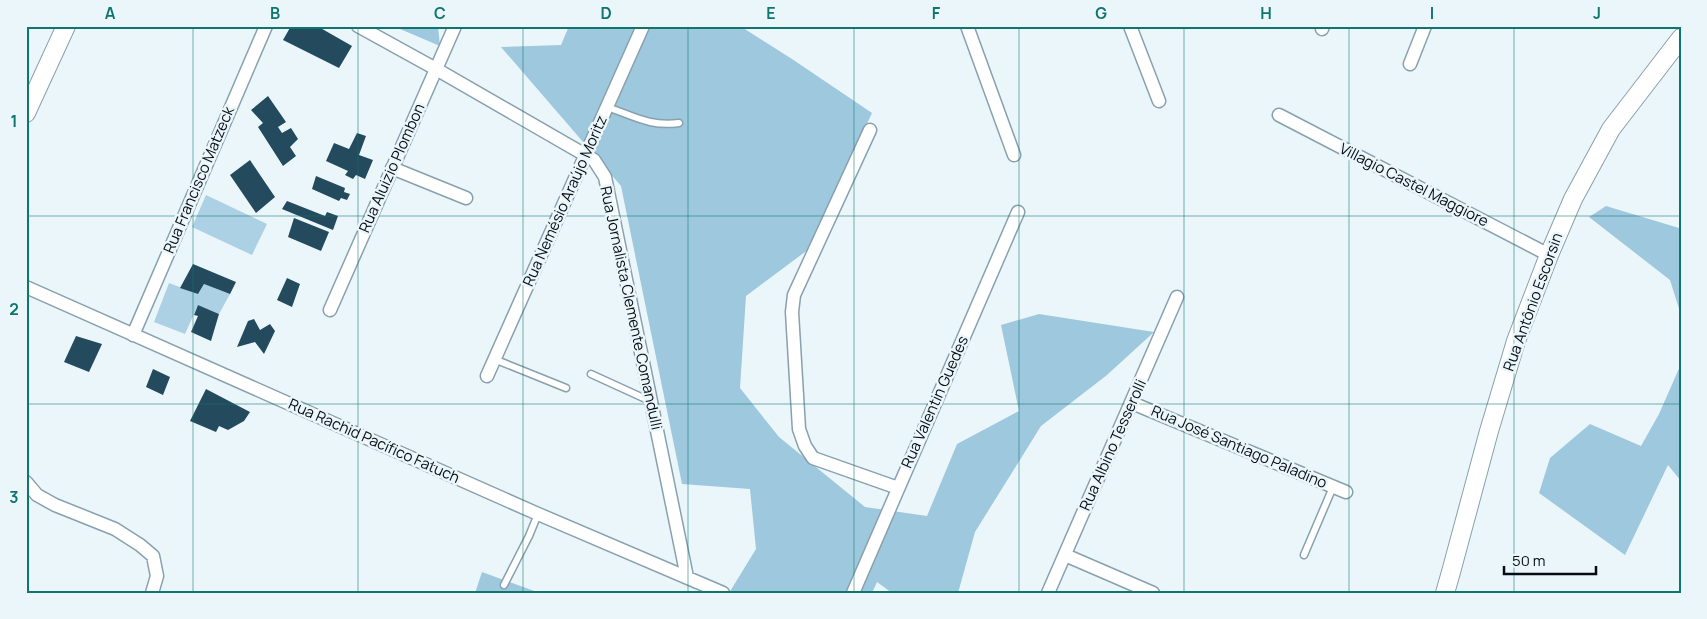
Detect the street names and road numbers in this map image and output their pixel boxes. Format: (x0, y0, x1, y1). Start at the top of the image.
street label: Rua Aluizio Plombon (354, 100, 429, 236)
street label: Rua Francisco Matzeck (158, 103, 239, 257)
street label: Rua Nemésio Araújo Moritz (517, 112, 612, 290)
street label: Villagio Castel Maggiore (1336, 138, 1493, 231)
street label: Rua Jornalista Clemente Comandulli (595, 184, 668, 432)
street label: Rua Antônio Escorsin (1498, 230, 1567, 374)
street label: Rua Valentin Guedes (896, 332, 973, 471)
street label: Rua Albino Tesserolli (1074, 376, 1151, 514)
street label: Rua Rachid Pacífico Fatuch (285, 393, 463, 488)
street label: Rua José Santiago Paladino (1148, 400, 1330, 493)

